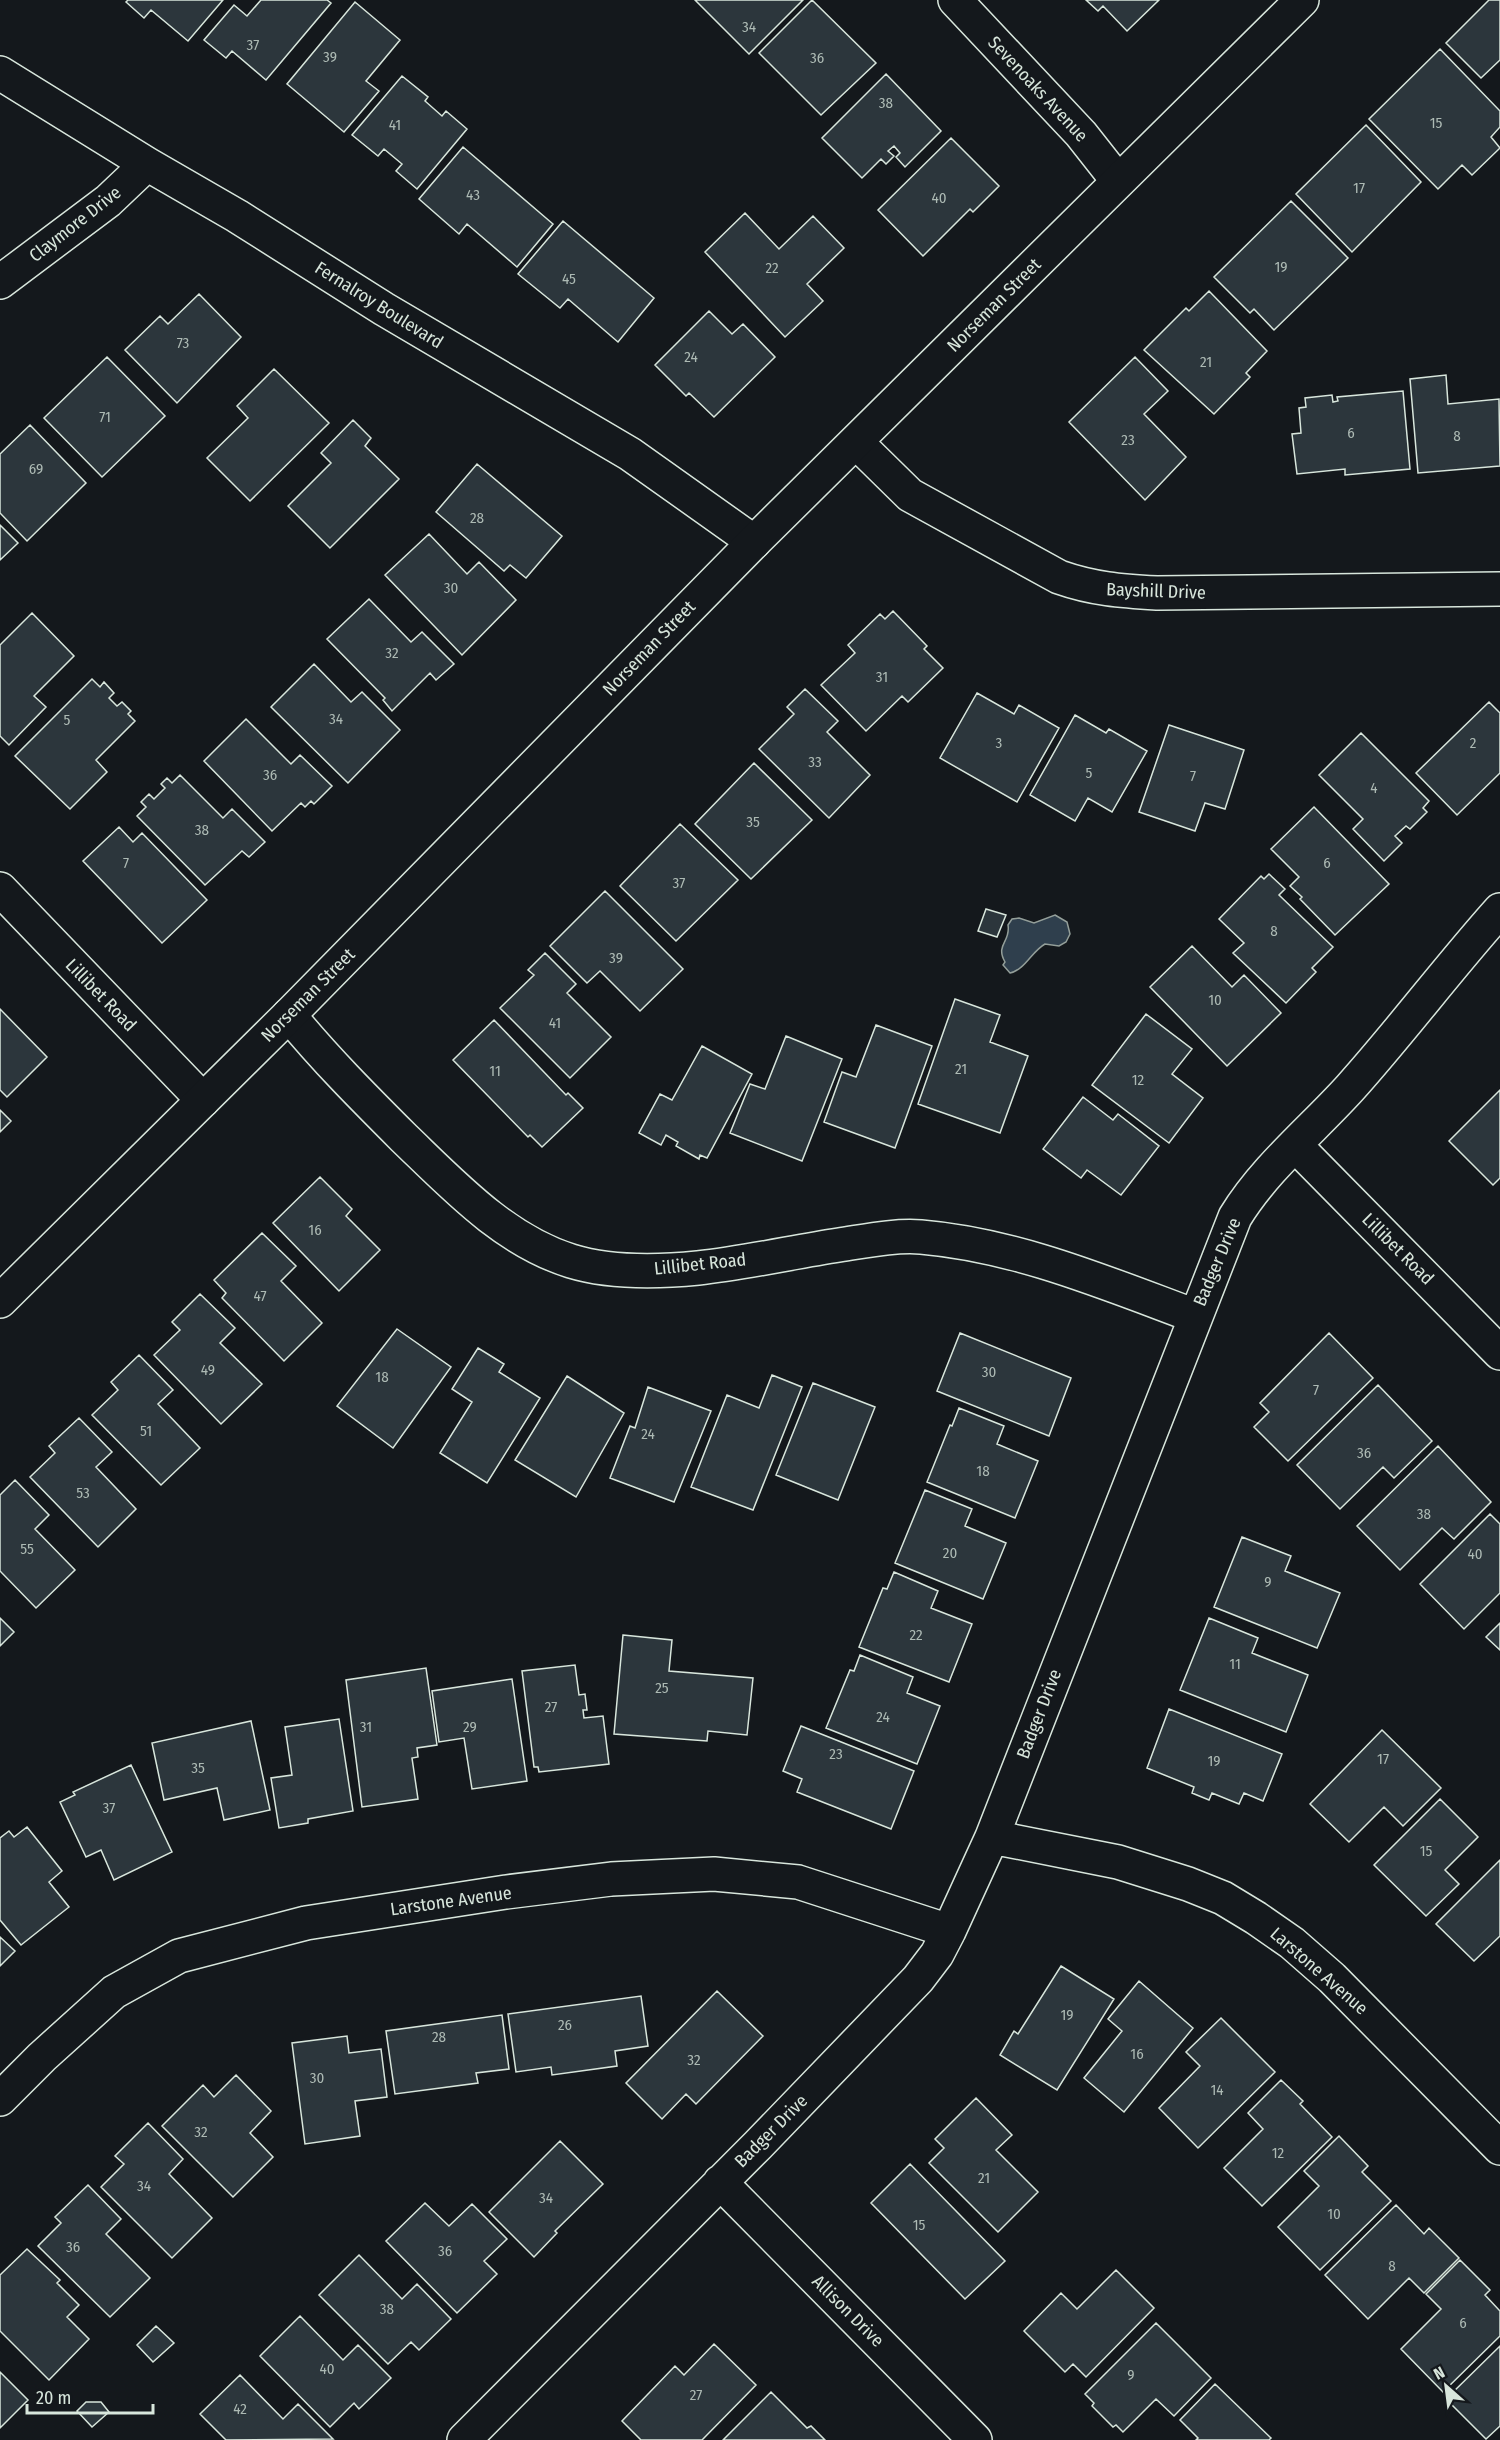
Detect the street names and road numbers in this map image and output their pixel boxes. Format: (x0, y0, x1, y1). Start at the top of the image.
street label: Sevenoaks Avenue (983, 32, 1093, 146)
street label: Claymore Drive (25, 181, 125, 267)
street label: Norseman Street (943, 253, 1046, 356)
street label: Fernalroy Boulevard (311, 257, 447, 353)
street label: Bayshill Drive (1106, 578, 1206, 604)
street label: Norseman Street (598, 596, 700, 700)
street label: Norseman Street (257, 943, 360, 1046)
street label: Lillibet Road (61, 954, 141, 1036)
street label: Lillibet Road (1358, 1209, 1438, 1289)
street label: Badger Drive (1189, 1214, 1246, 1310)
street label: Lillibet Road (653, 1248, 747, 1280)
street label: Badger Drive (1012, 1666, 1066, 1762)
street label: Larstone Avenue (389, 1882, 513, 1920)
street label: Larstone Avenue (1266, 1923, 1372, 2019)
street label: Badger Drive (730, 2090, 812, 2172)
street label: Allison Drive (808, 2271, 889, 2352)

